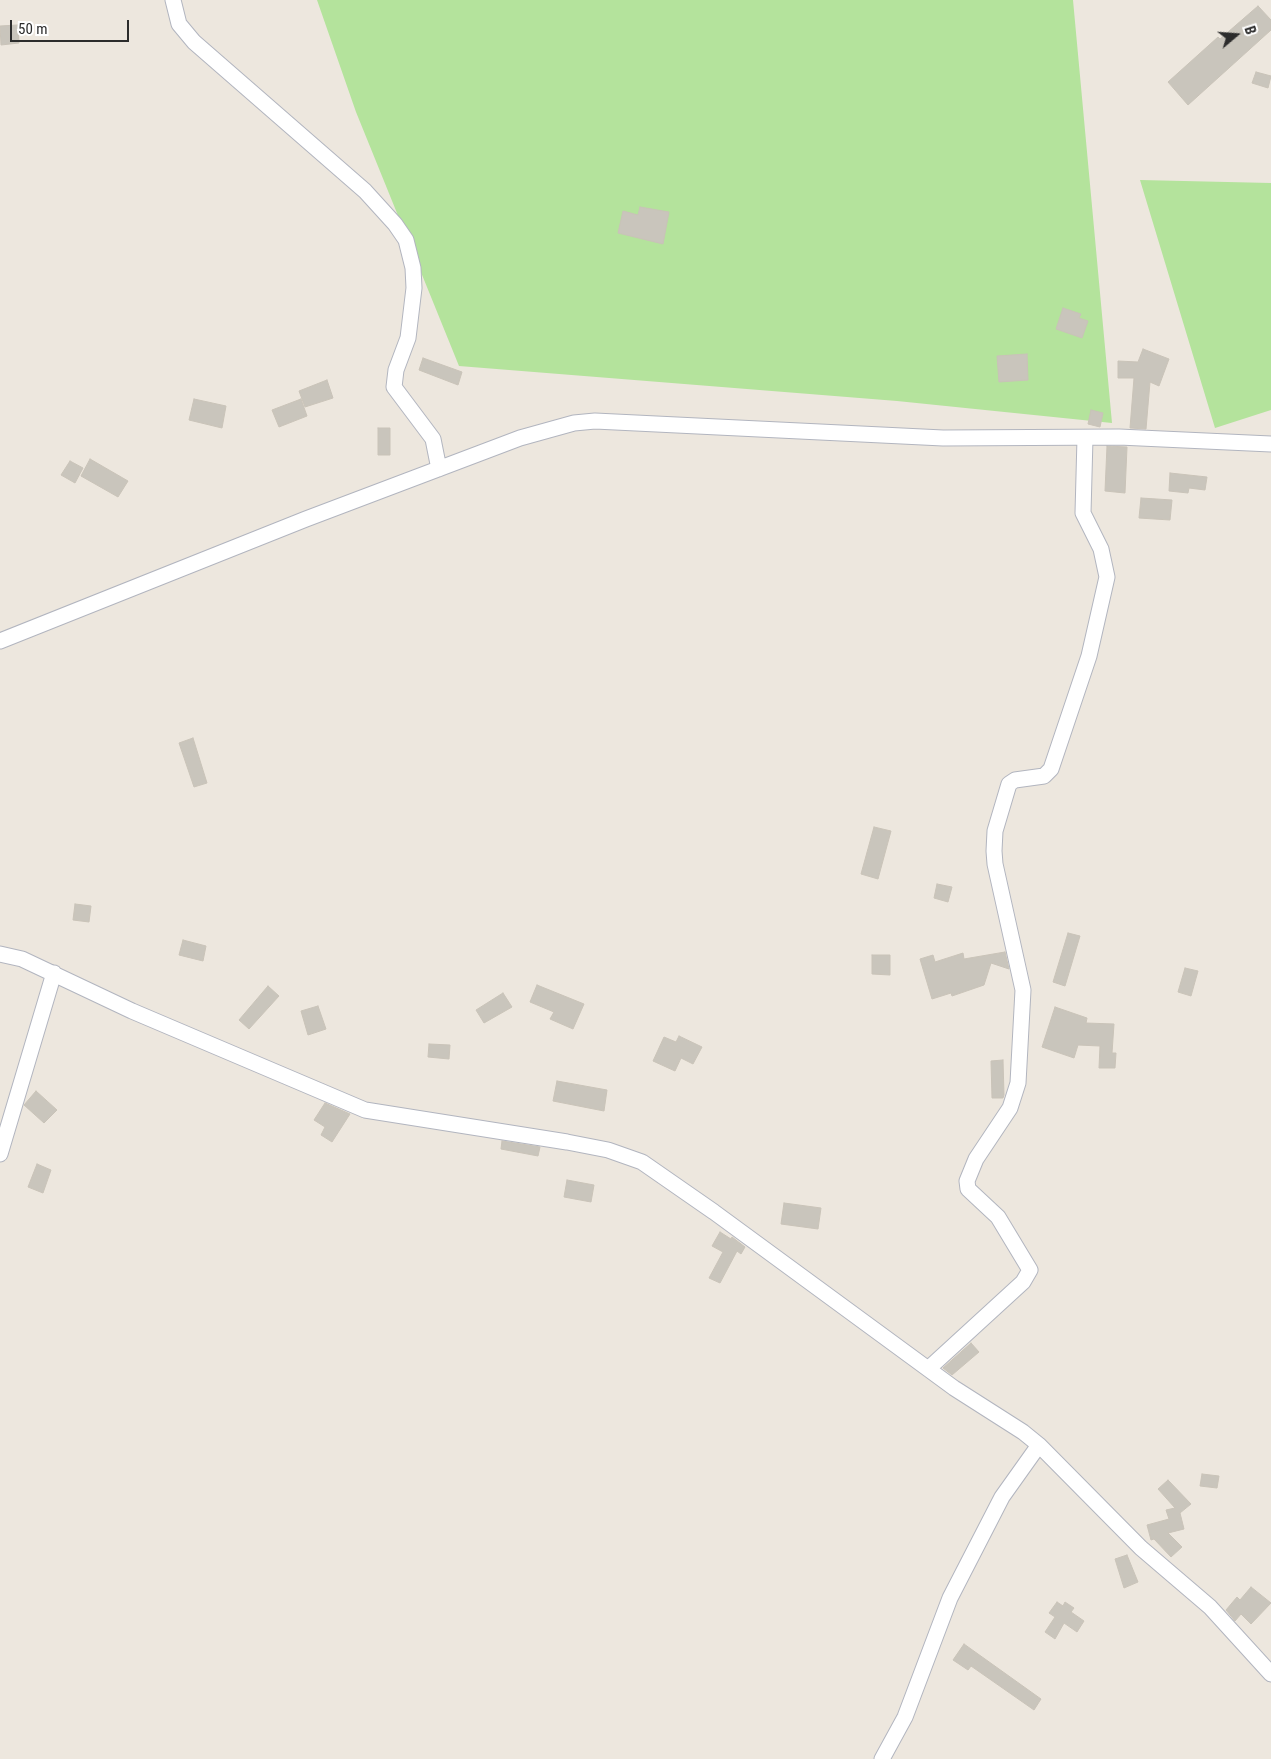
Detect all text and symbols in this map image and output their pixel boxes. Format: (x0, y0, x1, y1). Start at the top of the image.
scale bar (12, 10, 131, 42)
north arrow (1211, 10, 1261, 60)
text: 50 m (18, 20, 48, 38)
text: B (1241, 24, 1259, 37)

